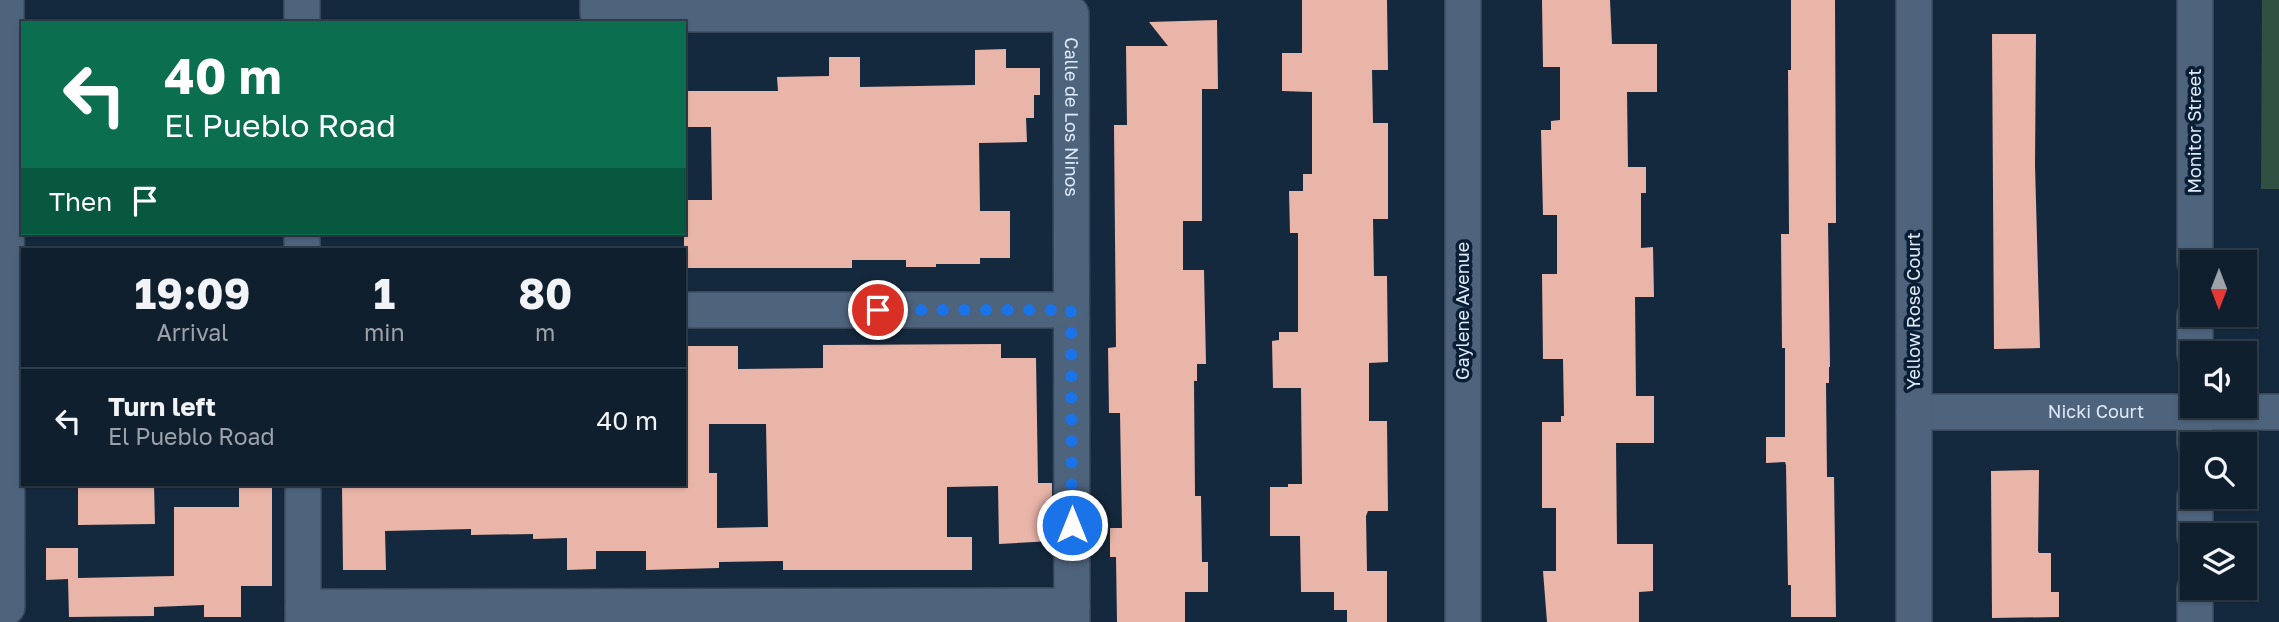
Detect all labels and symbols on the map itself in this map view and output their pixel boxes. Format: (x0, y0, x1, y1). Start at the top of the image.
street label: Calle de Los Ninos (1061, 37, 1083, 197)
street label: Monitor Street (2183, 69, 2205, 193)
street label: Yellow Rose Court (1902, 232, 1924, 390)
street label: Gaylene Avenue (1451, 242, 1473, 380)
north arrow (2180, 250, 2258, 327)
pin (848, 280, 908, 340)
street label: Nicki Court (2048, 400, 2144, 422)
position arrow (1035, 488, 1109, 562)

